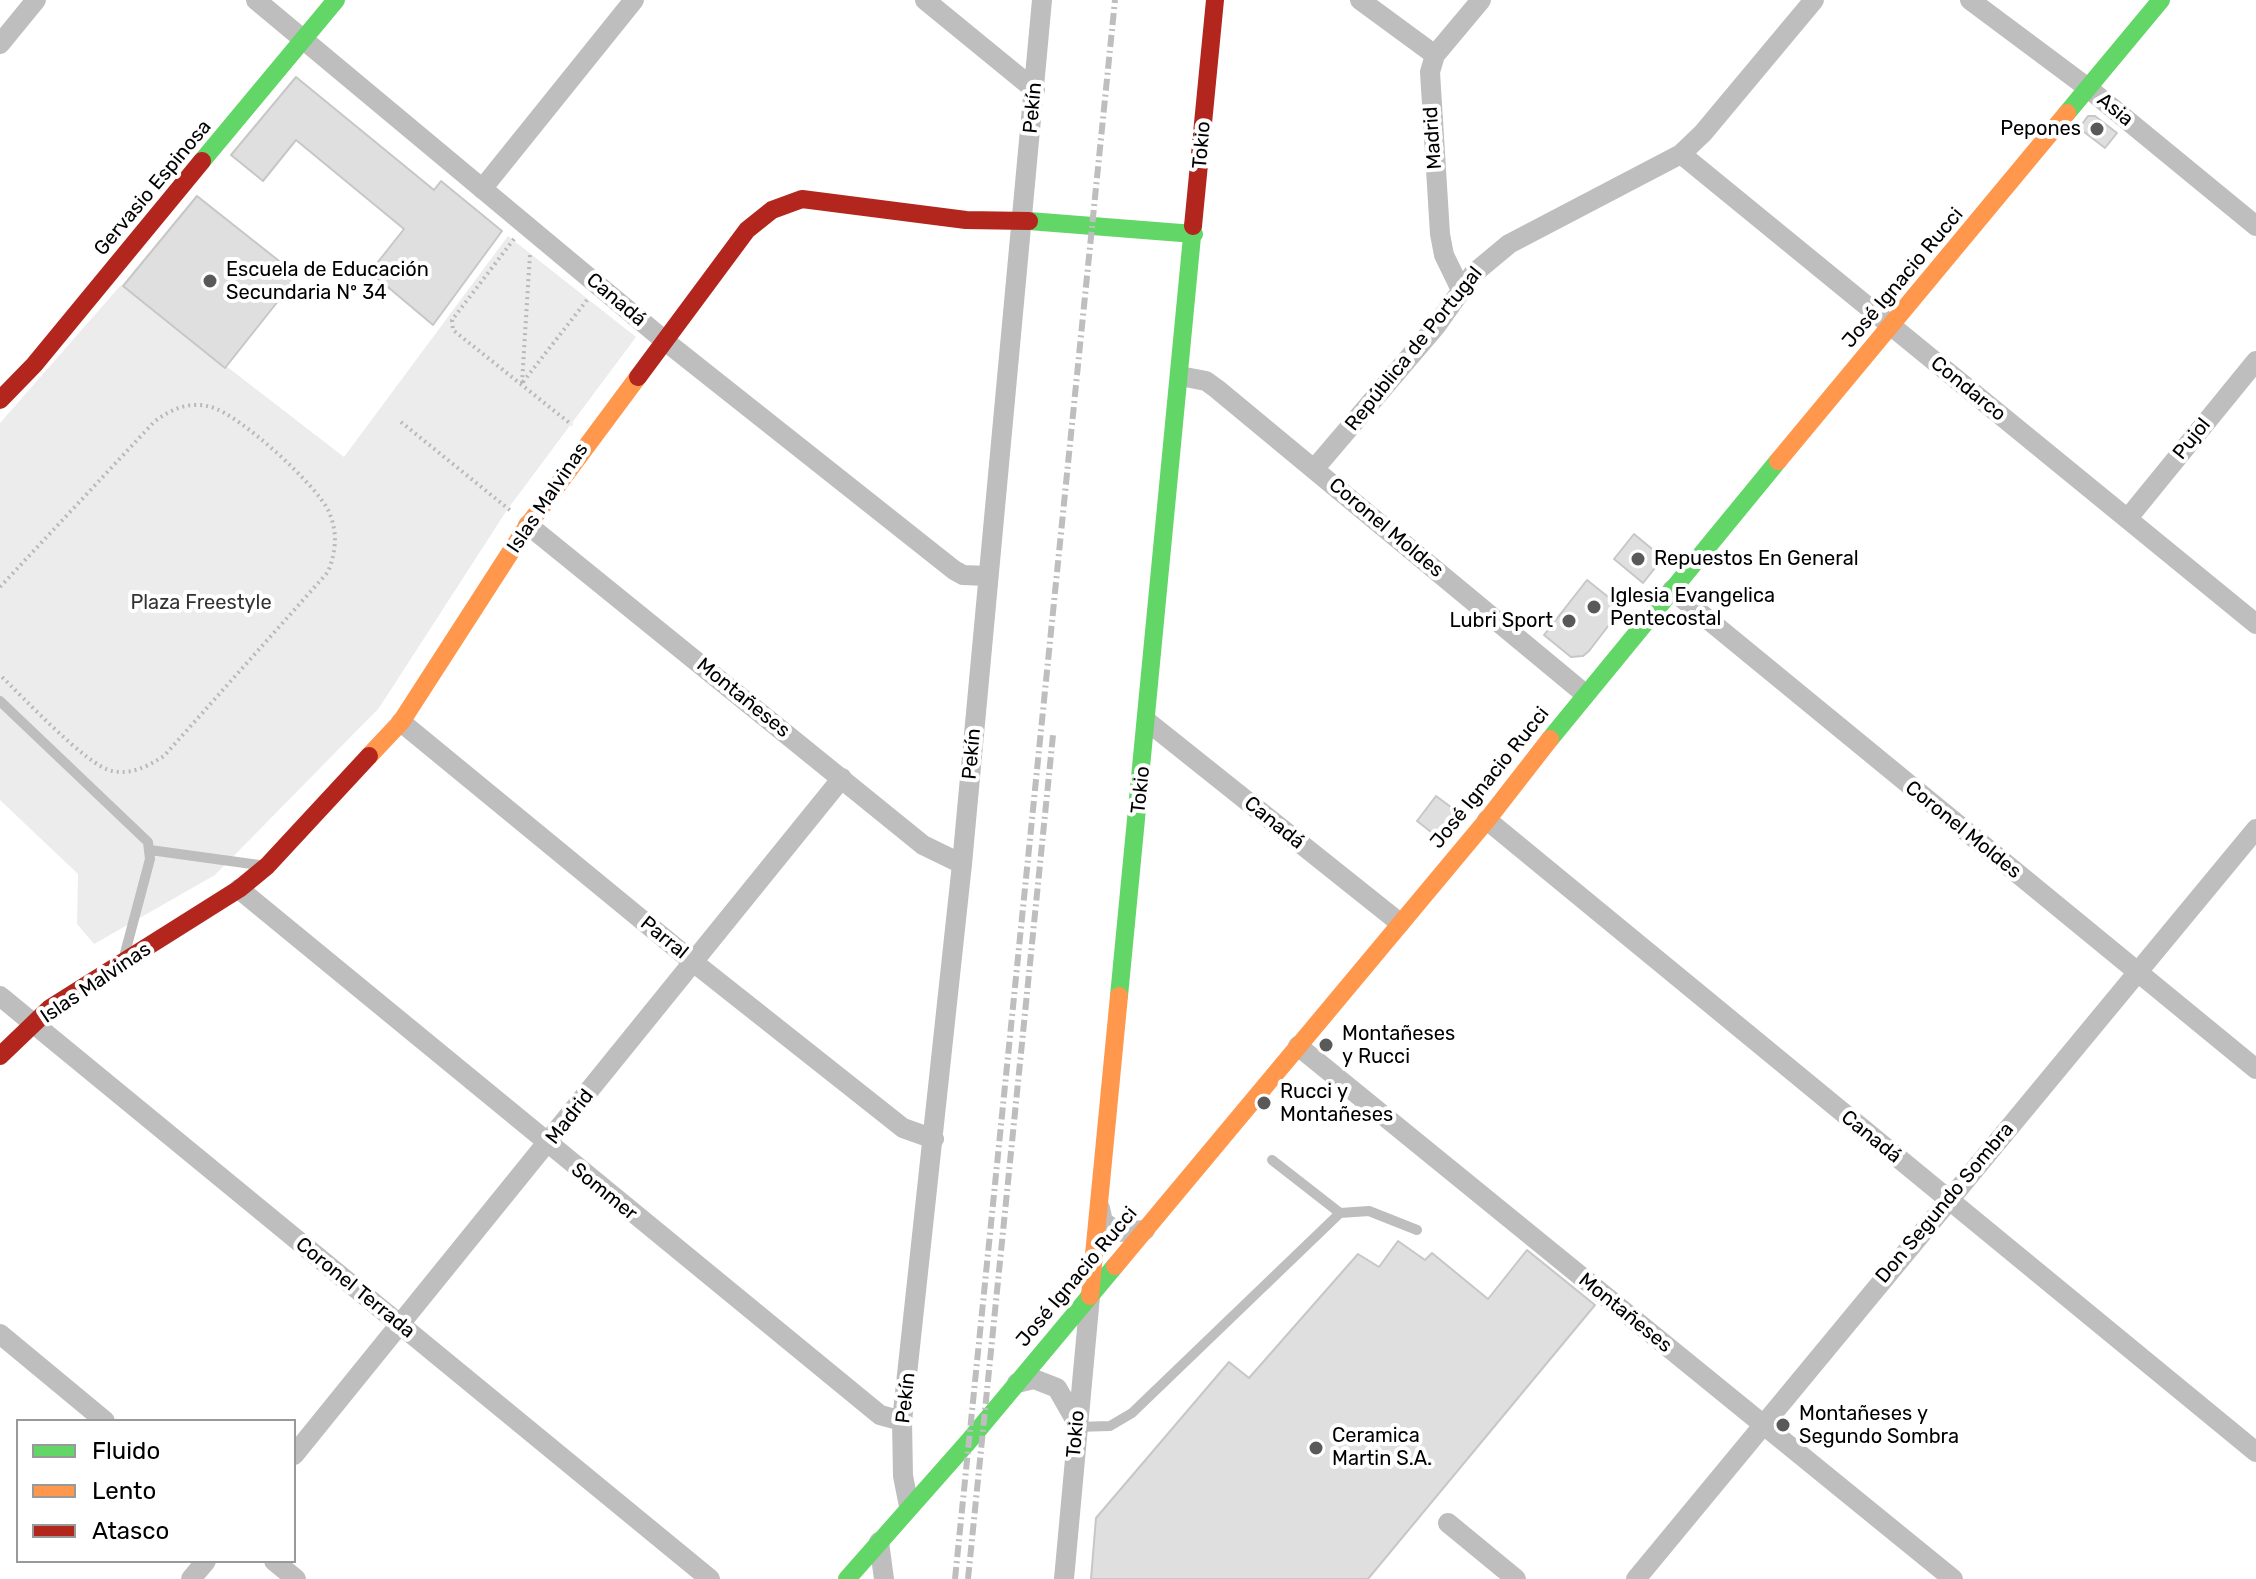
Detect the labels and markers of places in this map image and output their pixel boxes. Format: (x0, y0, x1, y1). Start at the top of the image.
place label: Pepones (2000, 117, 2081, 141)
marker: Pepones (2088, 120, 2106, 138)
place label: Escuela de Educación Secundaria Nº 34 (226, 258, 429, 305)
marker: Escuela de Educación Secundaria Nº 34 (201, 272, 219, 290)
place label: Repuestos En General (1654, 547, 1859, 571)
marker: Repuestos En General (1629, 550, 1647, 568)
place label: Iglesia Evangelica Pentecostal (1610, 584, 1775, 631)
marker: Iglesia Evangelica Pentecostal (1585, 598, 1603, 616)
place label: Lubri Sport (1450, 609, 1553, 633)
marker: Lubri Sport (1560, 612, 1578, 630)
place label: Montañeses y Rucci (1342, 1022, 1455, 1069)
marker: Montañeses y Rucci (1317, 1036, 1335, 1054)
place label: Rucci y Montañeses (1280, 1080, 1393, 1127)
marker: Rucci y Montañeses (1255, 1094, 1273, 1112)
place label: Montañeses y Segundo Sombra (1799, 1402, 1959, 1449)
marker: Montañeses y Segundo Sombra (1774, 1416, 1792, 1434)
place label: Ceramica Martin S.A. (1332, 1424, 1432, 1471)
marker: Ceramica Martin S.A. (1307, 1439, 1325, 1457)

